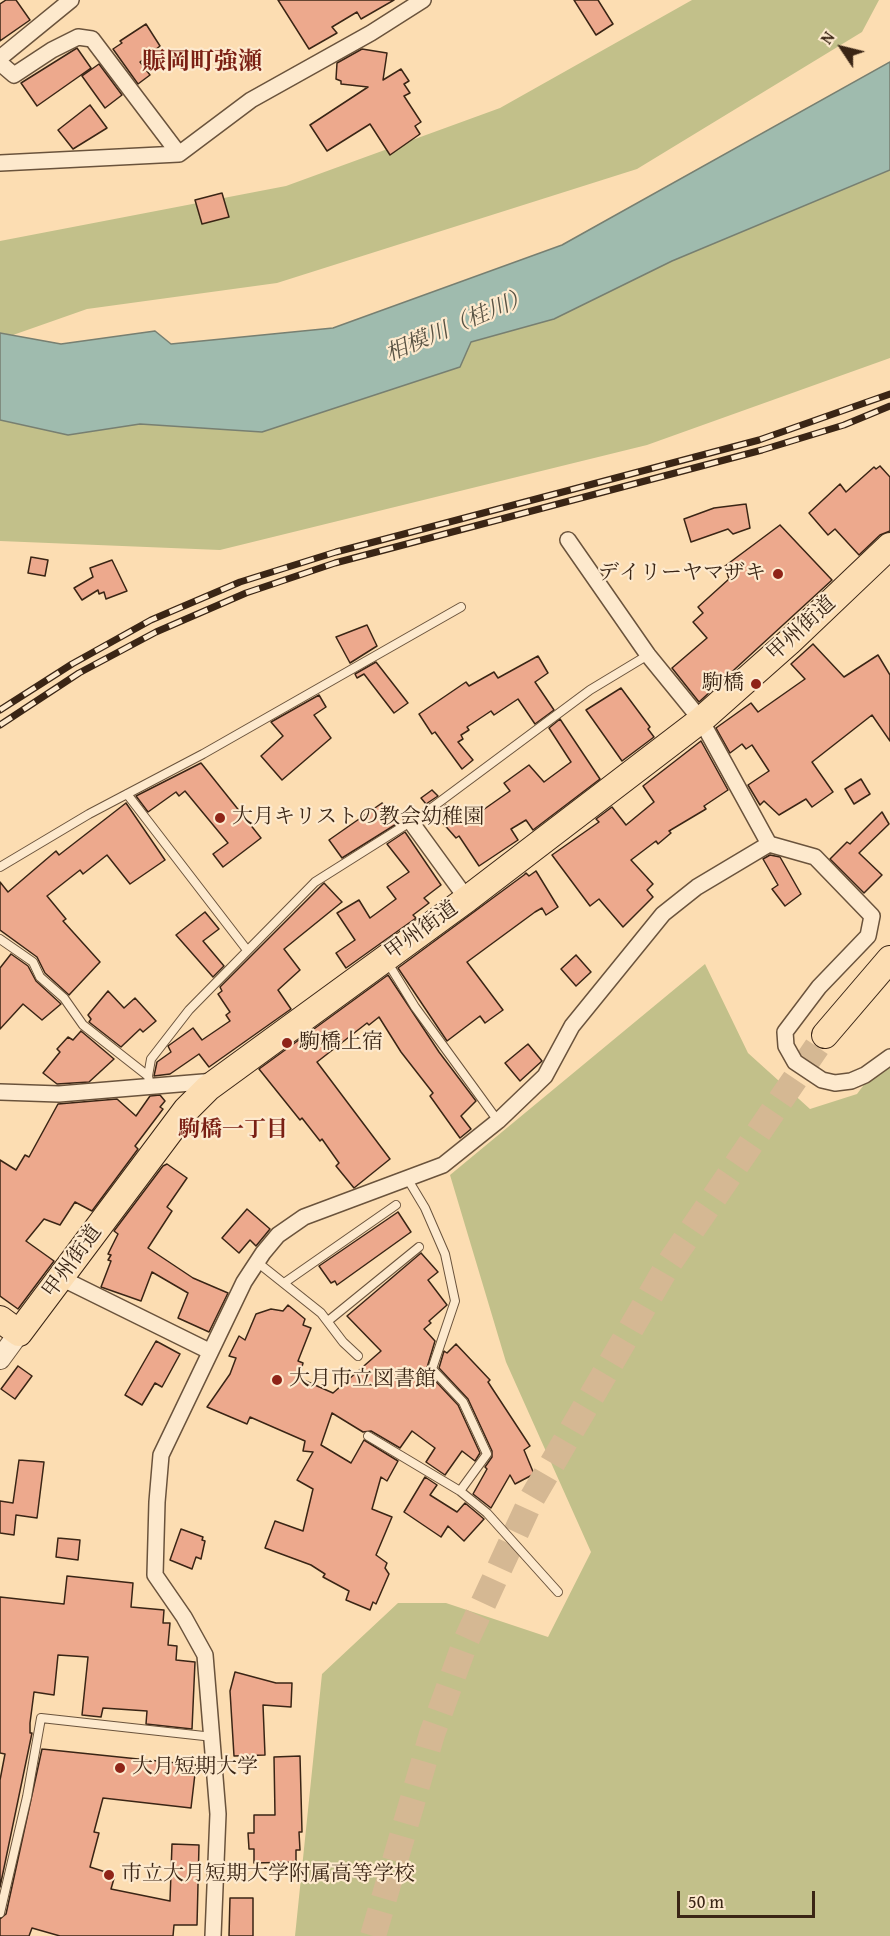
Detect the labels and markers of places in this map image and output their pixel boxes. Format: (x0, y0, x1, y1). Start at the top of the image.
place label: デイリーヤマザキ (598, 561, 766, 587)
marker: デイリーヤマザキ (771, 567, 785, 581)
place label: 駒橋 (702, 671, 744, 697)
marker: 駒橋 (749, 677, 763, 691)
place label: 大月キリストの教会幼稚園 (232, 805, 484, 831)
marker: 大月キリストの教会幼稚園 (213, 811, 227, 825)
place label: 駒橋上宿 (299, 1030, 383, 1056)
marker: 駒橋上宿 (280, 1036, 294, 1050)
place label: 大月市立図書館 (289, 1367, 436, 1393)
marker: 大月市立図書館 (270, 1373, 284, 1387)
place label: 大月短期大学 (132, 1755, 258, 1781)
marker: 大月短期大学 (113, 1761, 127, 1775)
place label: 市立大月短期大学附属高等学校 (121, 1862, 415, 1888)
marker: 市立大月短期大学附属高等学校 (102, 1868, 116, 1882)

